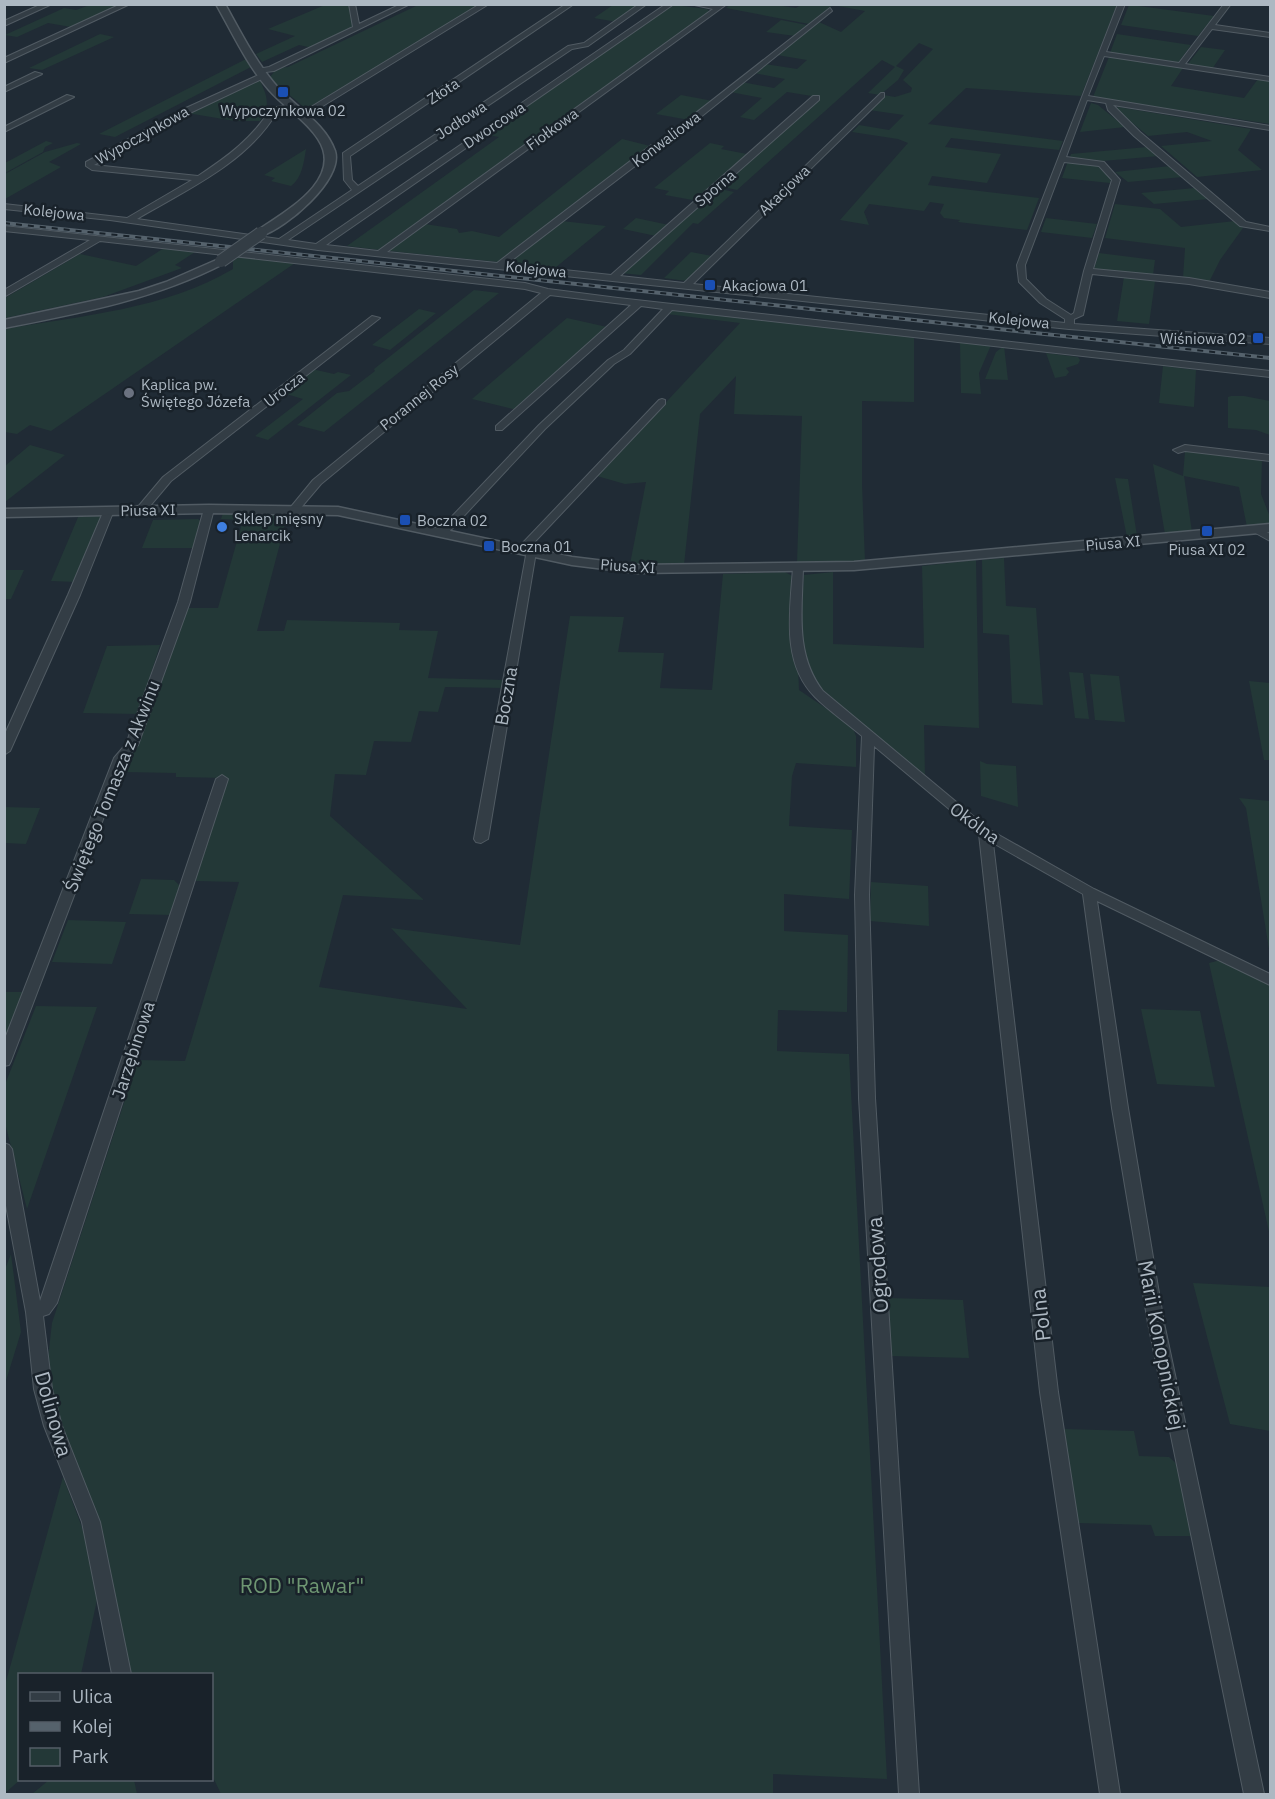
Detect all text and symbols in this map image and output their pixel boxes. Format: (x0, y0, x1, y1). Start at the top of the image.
street label: Złota (423, 74, 463, 108)
marker: Wypoczynkowa 02 (276, 85, 290, 99)
street label: Jodłowa (432, 97, 490, 143)
street label: Dworcowa (459, 97, 529, 153)
place label: Wypoczynkowa 02 (220, 101, 346, 120)
street label: Wypoczynkowa (92, 102, 192, 168)
street label: Fiołkowa (522, 104, 582, 154)
street label: Konwaliowa (628, 107, 704, 171)
street label: Akacjowa (754, 161, 814, 219)
street label: Sporna (691, 165, 739, 211)
street label: Kolejowa (23, 199, 85, 225)
street label: Kolejowa (505, 256, 567, 282)
place label: Akacjowa 01 (722, 276, 808, 295)
marker: Akacjowa 01 (703, 278, 717, 292)
street label: Kolejowa (988, 307, 1050, 333)
place label: Wiśniowa 02 (1160, 329, 1246, 348)
marker: Wiśniowa 02 (1251, 331, 1265, 345)
street label: Porannej Rosy (376, 359, 462, 434)
street label: Urocza (260, 367, 308, 411)
place label: Kaplica pw. Świętego Józefa (141, 375, 250, 411)
marker: Kaplica pw. Świętego Józefa (122, 386, 136, 400)
street label: Piusa XI (120, 500, 176, 520)
place label: Sklep mięsny Lenarcik (234, 509, 324, 545)
place label: Boczna 02 (417, 511, 488, 530)
marker: Boczna 02 (398, 513, 412, 527)
marker: Sklep mięsny Lenarcik (215, 520, 229, 534)
marker: Piusa XI 02 (1200, 524, 1214, 538)
street label: Piusa XI (1085, 531, 1141, 555)
place label: Boczna 01 (501, 537, 572, 556)
marker: Boczna 01 (482, 539, 496, 553)
place label: Piusa XI 02 (1169, 540, 1245, 559)
street label: Piusa XI (600, 555, 656, 577)
street label: Boczna (490, 665, 523, 727)
street label: Świętego Tomasza z Akwinu (59, 677, 165, 895)
street label: Okólna (945, 797, 1005, 849)
street label: Jarzębinowa (106, 998, 160, 1102)
street label: Ogrodowa (860, 1216, 894, 1314)
street label: Marii Konopnickiej (1132, 1258, 1192, 1432)
street label: Polna (1023, 1287, 1057, 1343)
street label: Dolinowa (28, 1368, 80, 1460)
park label: ROD "Rawar" (240, 1571, 364, 1599)
legend (18, 1673, 213, 1781)
text: Ulica (72, 1685, 113, 1708)
text: Kolej (72, 1715, 112, 1738)
text: Park (72, 1745, 109, 1768)

